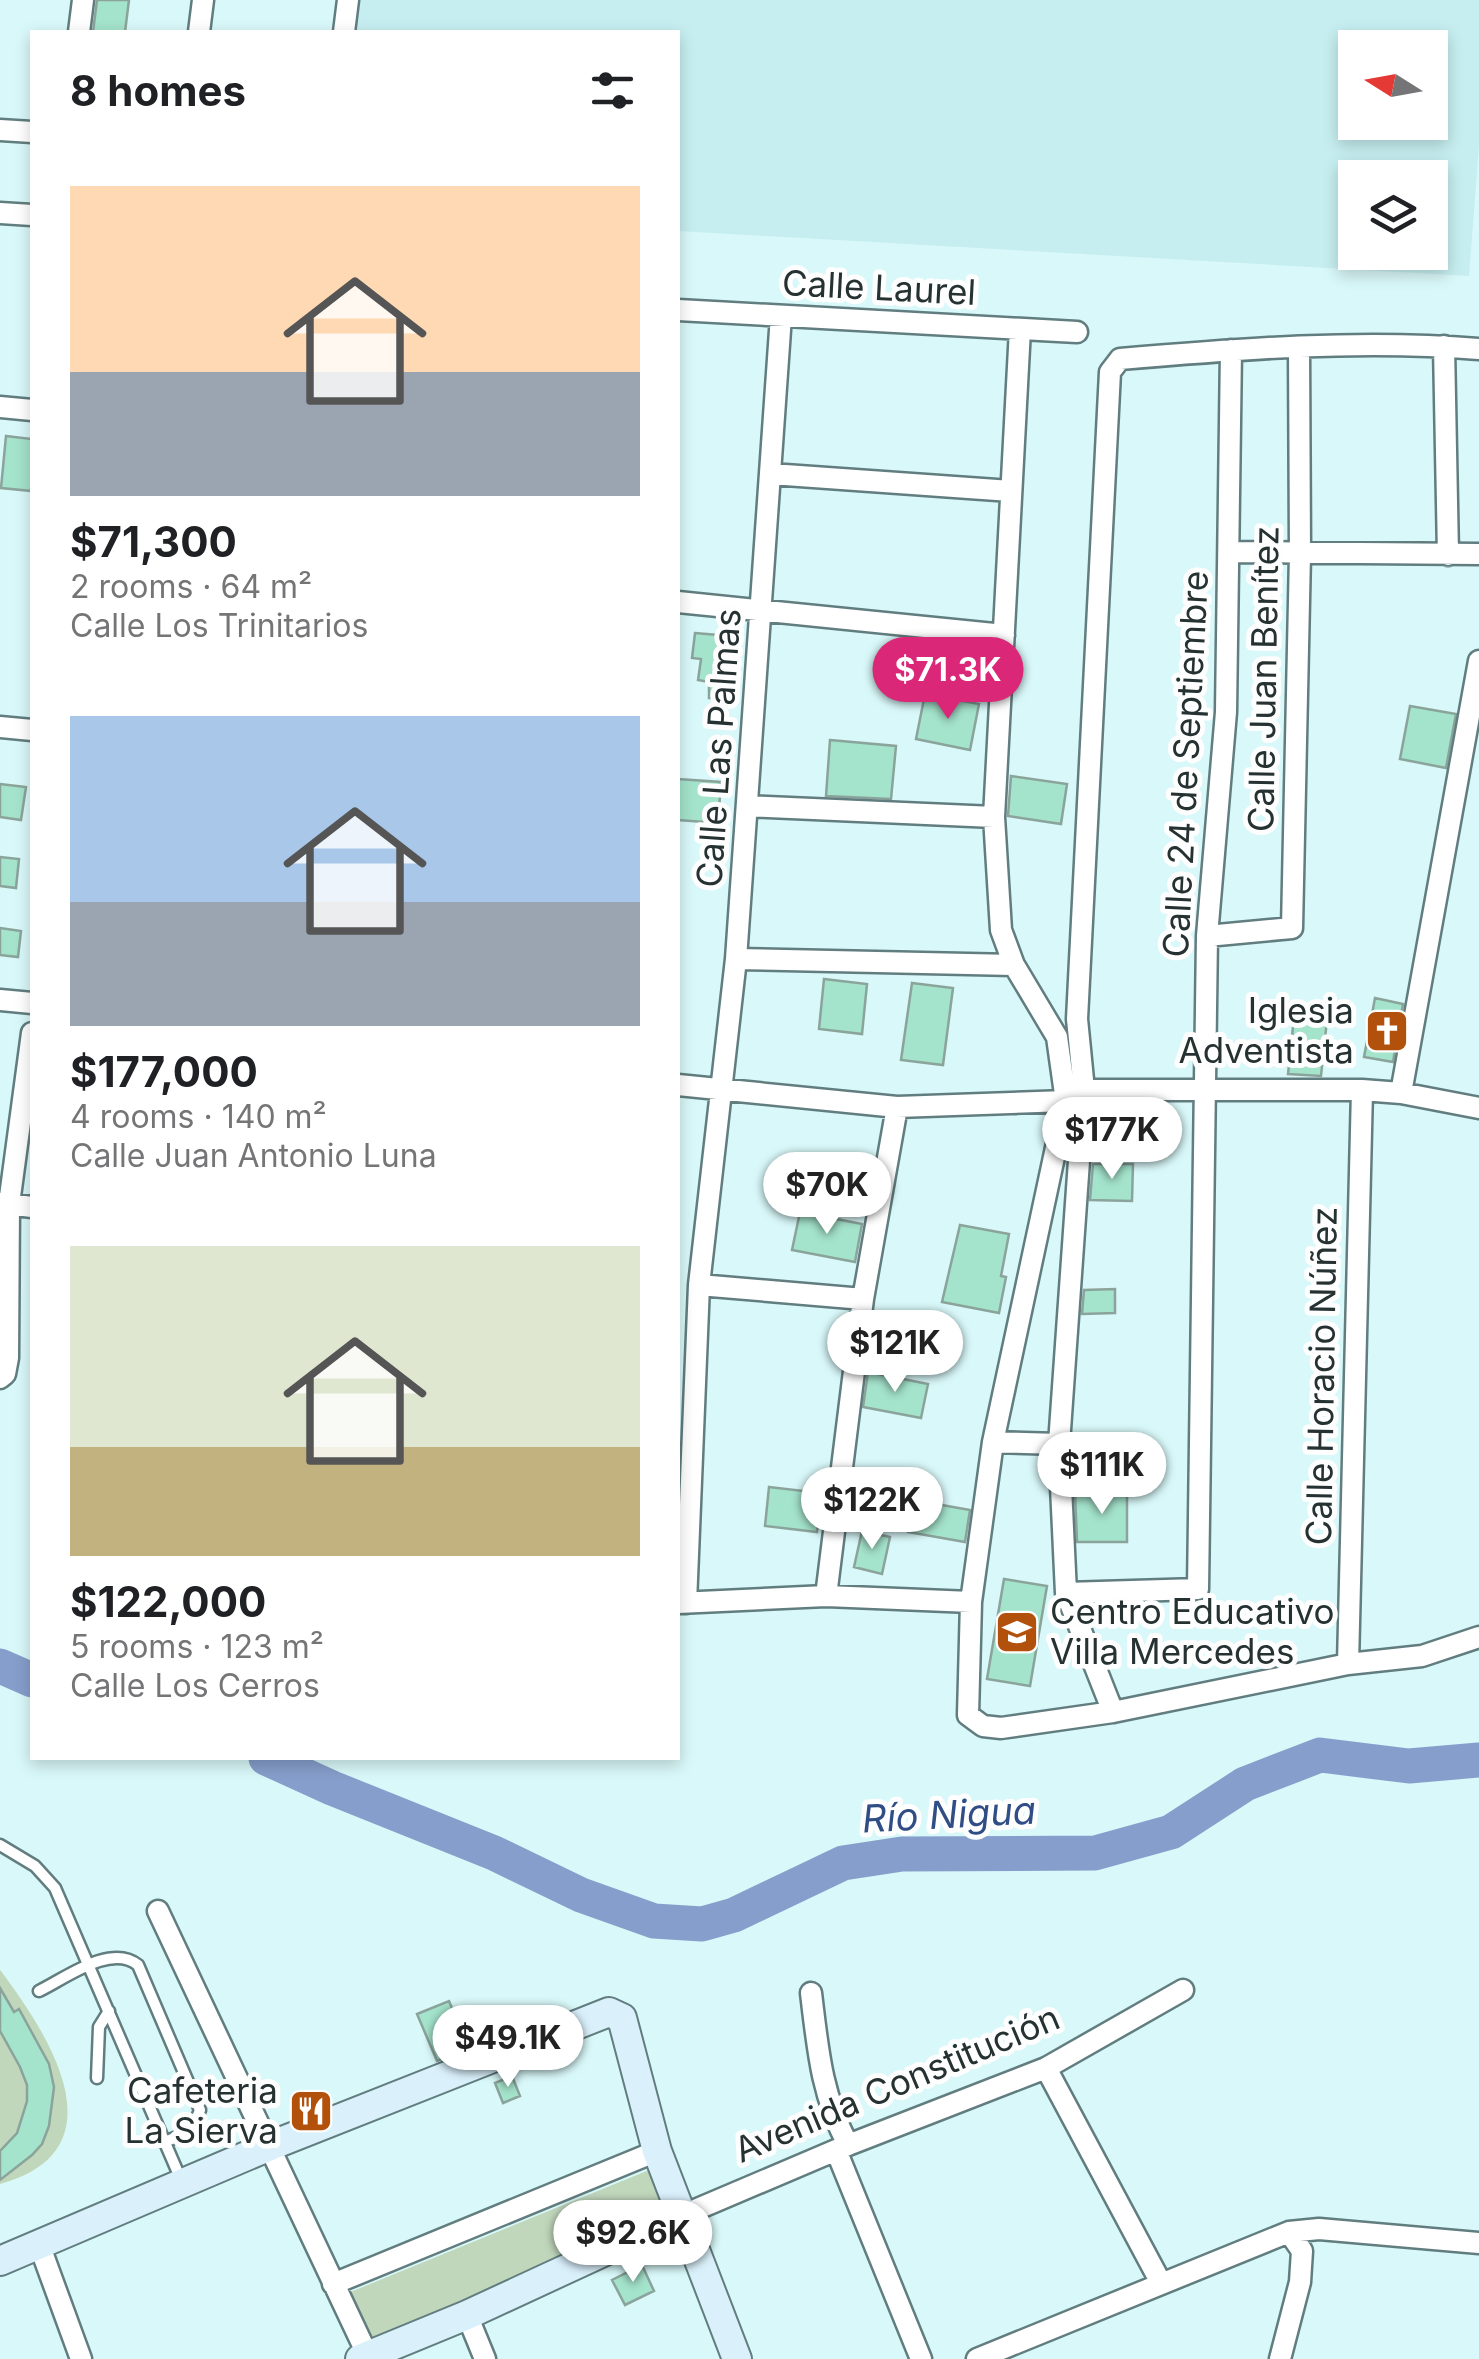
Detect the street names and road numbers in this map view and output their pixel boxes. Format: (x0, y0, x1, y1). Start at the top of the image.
street label: Calle Laurel (781, 261, 977, 313)
street label: Calle Juan Benítez (1239, 526, 1287, 832)
street label: Calle 24 de Septiembre (1154, 570, 1216, 958)
street label: Calle Las Palmas (687, 607, 749, 889)
street label: Calle Horacio Núñez (1297, 1206, 1345, 1546)
street label: Avenida Constitución (728, 1996, 1066, 2171)

